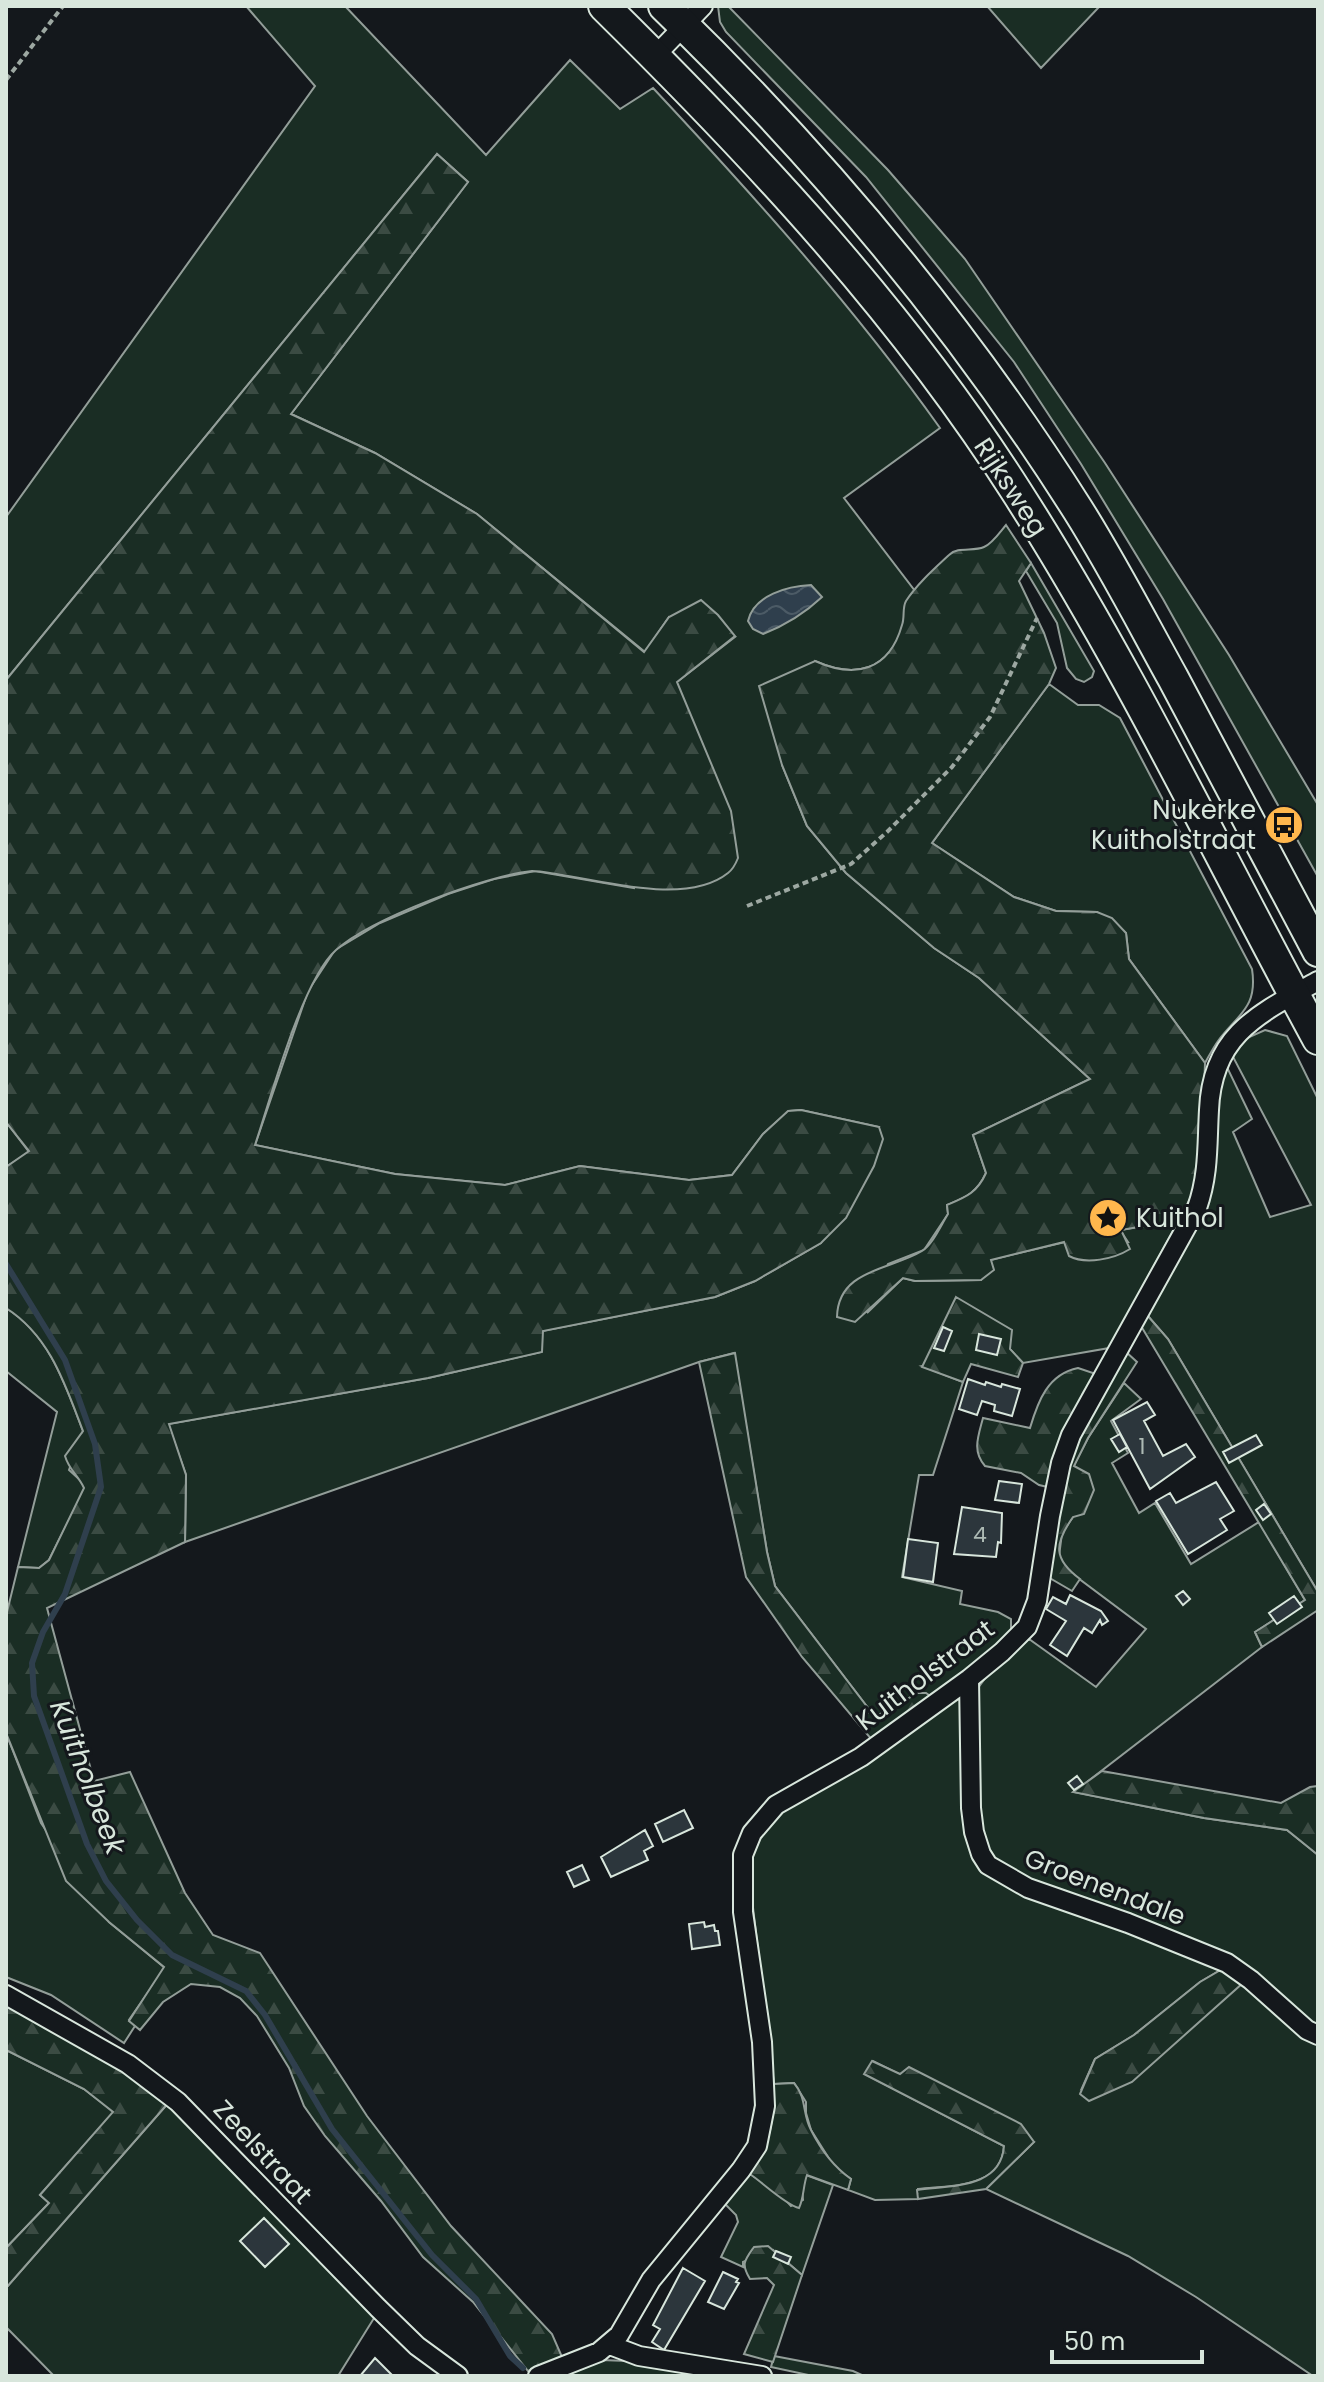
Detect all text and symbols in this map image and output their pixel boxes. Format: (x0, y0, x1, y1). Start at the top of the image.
street label: Rijksweg (966, 431, 1056, 543)
place label: Nukerke Kuitholstraat (1091, 792, 1256, 858)
bus stop icon: Nukerke Kuitholstraat (1263, 804, 1305, 846)
place icon: Kuithol (1087, 1197, 1129, 1239)
place label: Kuithol (1136, 1200, 1224, 1236)
house number: 1 (1138, 1431, 1146, 1462)
house number: 4 (973, 1519, 987, 1550)
street label: Kuitholstraat (848, 1611, 1002, 1739)
water label: Kuitholbeek (40, 1694, 135, 1862)
street label: Groenendale (1019, 1840, 1191, 1934)
street label: Zeelstraat (205, 2092, 321, 2212)
scale bar (1052, 2314, 1202, 2364)
text: 50 m (1064, 2325, 1125, 2358)

